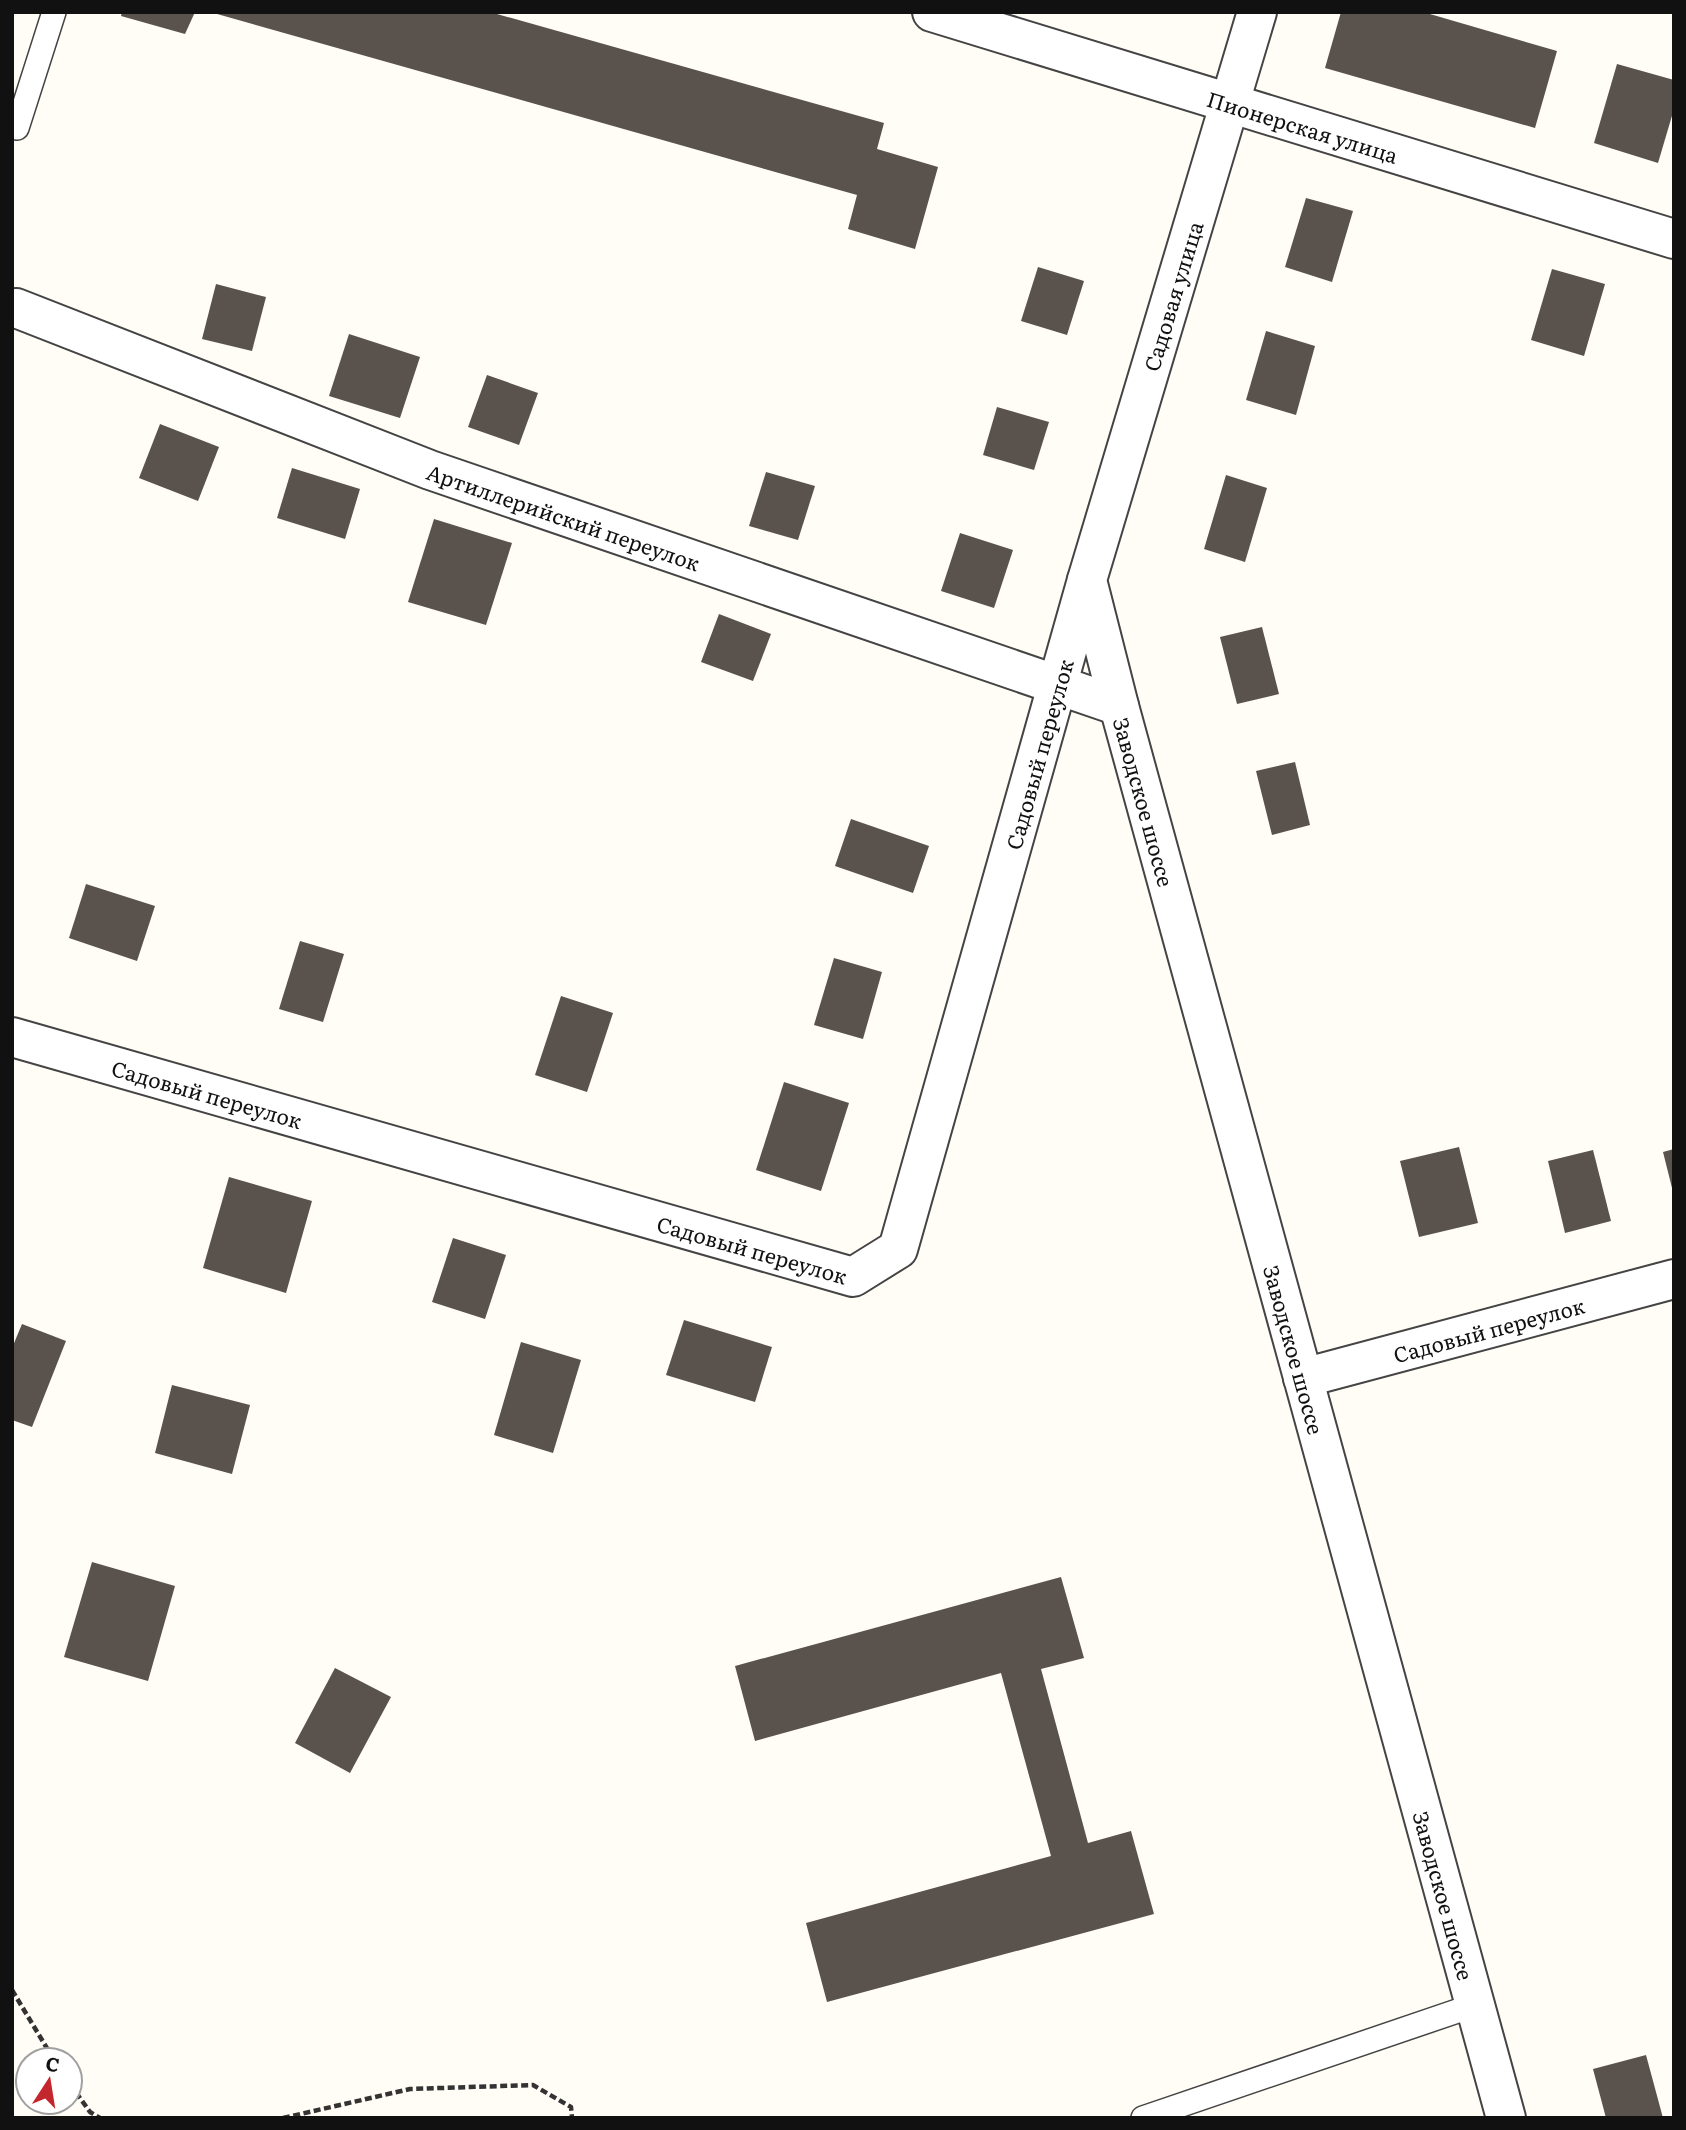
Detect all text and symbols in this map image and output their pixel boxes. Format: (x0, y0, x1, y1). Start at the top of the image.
street label: Пионерская улица (1204, 82, 1403, 170)
street label: Садовая улица (1134, 217, 1210, 375)
street label: Артиллерийский переулок (423, 455, 705, 577)
street label: Садовый переулок (996, 655, 1080, 853)
street label: Заводское шоссе (1107, 713, 1183, 890)
street label: Садовый переулок (108, 1051, 307, 1135)
street label: Садовый переулок (654, 1206, 852, 1290)
street label: Заводское шоссе (1257, 1261, 1333, 1438)
street label: Садовый переулок (1390, 1288, 1588, 1369)
street label: Заводское шоссе (1407, 1807, 1483, 1983)
north arrow (14, 2046, 84, 2116)
text: С (43, 2048, 62, 2078)

